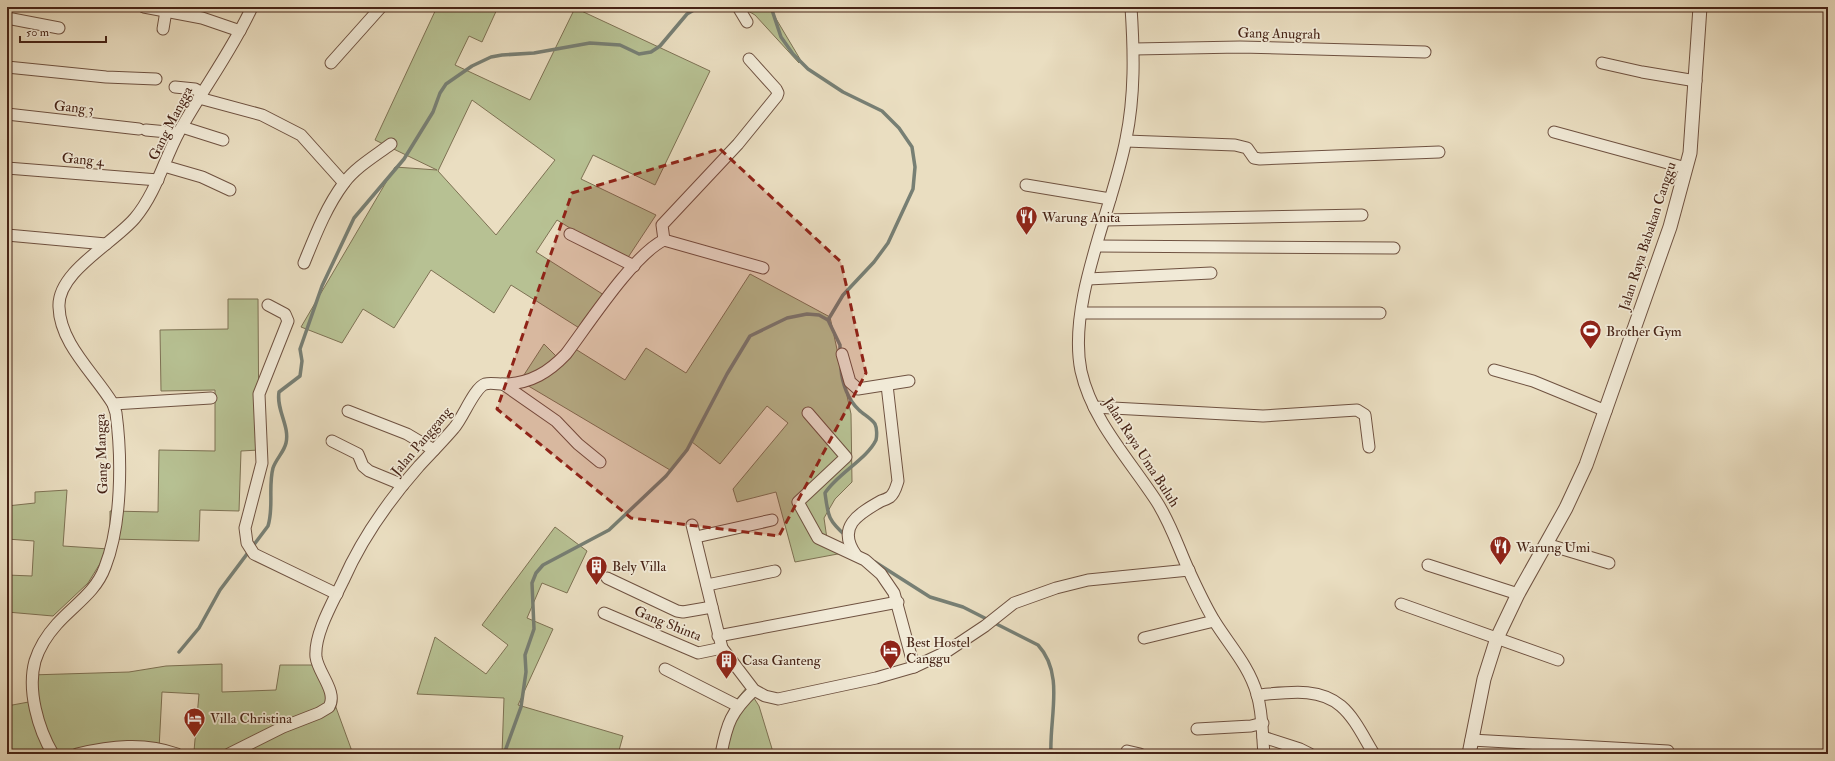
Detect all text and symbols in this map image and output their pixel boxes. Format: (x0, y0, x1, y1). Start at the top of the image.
scale bar (20, 18, 106, 44)
street label: Gang Anugrah (1237, 24, 1321, 43)
text: 50 m (26, 25, 50, 40)
street label: Gang Mangga (145, 83, 196, 163)
street label: Gang 3 (53, 97, 95, 118)
street label: Gang 4 (61, 149, 106, 170)
street label: Jalan Raya Babakan Canggu (1615, 160, 1681, 314)
restaurant icon: Warung Anita (1014, 204, 1040, 237)
place label: Warung Anita (1041, 209, 1121, 226)
sports icon: Brother Gym (1577, 318, 1603, 351)
place label: Brother Gym (1606, 323, 1682, 341)
street label: Jalan Raya Uma Buluh (1099, 394, 1184, 511)
street label: Jalan Panggang (387, 402, 456, 480)
street label: Gang Mangga (92, 413, 111, 495)
restaurant icon: Warung Umi (1488, 534, 1514, 567)
place label: Warung Umi (1515, 539, 1591, 556)
building icon: Bely Villa (583, 553, 609, 586)
place label: Bely Villa (612, 558, 666, 576)
street label: Gang Shinta (632, 602, 704, 645)
place label: Best Hostel Canggu (906, 634, 971, 667)
hotel icon: Best Hostel Canggu (877, 637, 903, 670)
building icon: Casa Ganteng (713, 647, 739, 680)
place label: Casa Ganteng (742, 652, 822, 669)
hotel icon: Villa Christina (182, 705, 208, 738)
place label: Villa Christina (210, 710, 292, 727)

